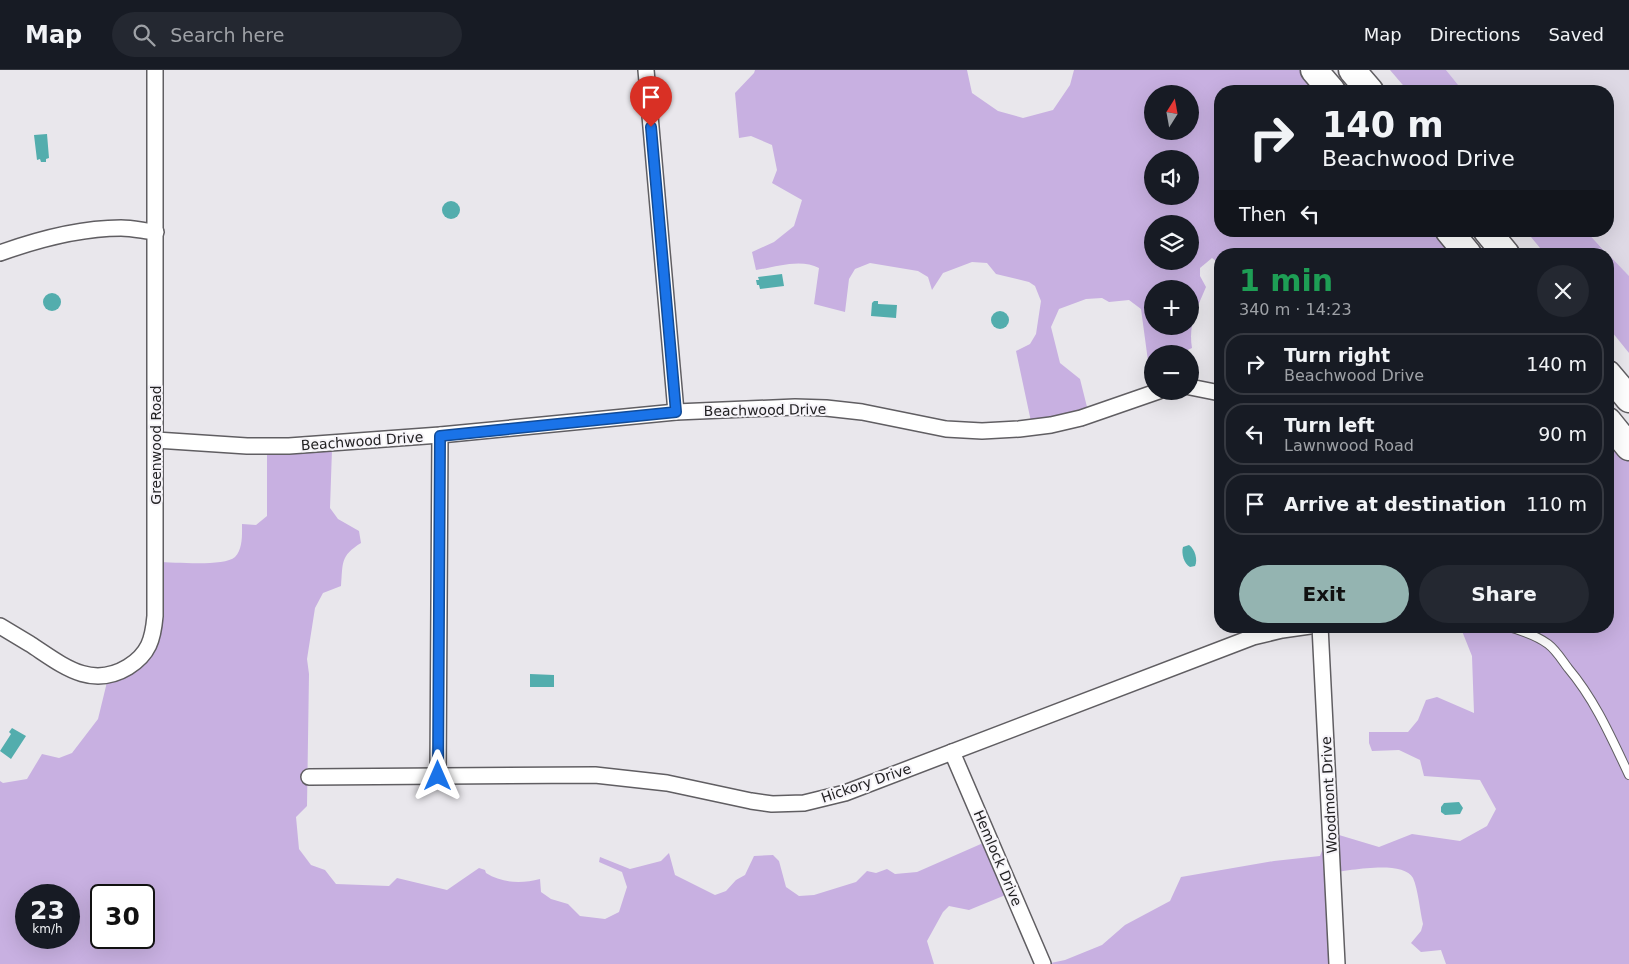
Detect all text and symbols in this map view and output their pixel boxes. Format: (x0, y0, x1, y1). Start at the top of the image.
search box (112, 12, 462, 57)
text: Map (25, 21, 82, 49)
icon: search (130, 21, 158, 49)
text: Search here (170, 24, 284, 46)
text: Map (1364, 24, 1402, 45)
text: Directions (1430, 24, 1520, 45)
text: Saved (1548, 24, 1604, 45)
pin (630, 76, 672, 127)
icon: arrive (637, 83, 665, 111)
north arrow (1144, 85, 1199, 140)
map controls (1144, 85, 1199, 400)
icon: right (1239, 105, 1304, 170)
text: 140 m (1322, 105, 1444, 145)
text: Beachwood Drive (1322, 146, 1515, 171)
button: sound (1144, 150, 1199, 205)
icon: left (1296, 200, 1324, 228)
text: Then (1239, 203, 1286, 225)
button: layers (1144, 215, 1199, 270)
text: 1 min (1239, 263, 1333, 298)
button: close (1537, 265, 1589, 317)
button: + (1144, 280, 1199, 335)
text: 340 m · 14:23 (1239, 300, 1352, 319)
text: Turn right (1284, 344, 1390, 366)
button: − (1144, 345, 1199, 400)
icon: right (1241, 350, 1269, 378)
text: 140 m (1526, 353, 1587, 375)
text: Beachwood Drive (1284, 366, 1424, 385)
street label: Greenwood Road (148, 385, 164, 505)
street label: Beachwood Drive (704, 401, 826, 419)
text: Turn left (1284, 414, 1375, 436)
icon: left (1241, 420, 1269, 448)
text: 90 m (1538, 423, 1587, 445)
street label: Beachwood Drive (300, 429, 424, 453)
text: Lawnwood Road (1284, 436, 1414, 455)
icon: arrive (1241, 490, 1269, 518)
text: Arrive at destination (1284, 493, 1506, 515)
text: 110 m (1526, 493, 1587, 515)
button: Exit (1239, 565, 1409, 623)
button: Share (1419, 565, 1589, 623)
street label: Woodmont Drive (1318, 736, 1340, 854)
position arrow (411, 749, 463, 801)
street label: Hickory Drive (819, 760, 913, 806)
street label: Hemlock Drive (971, 808, 1025, 908)
speed limit sign: 30 (90, 884, 155, 949)
text: 23 (30, 896, 65, 925)
text: km/h (32, 922, 63, 936)

